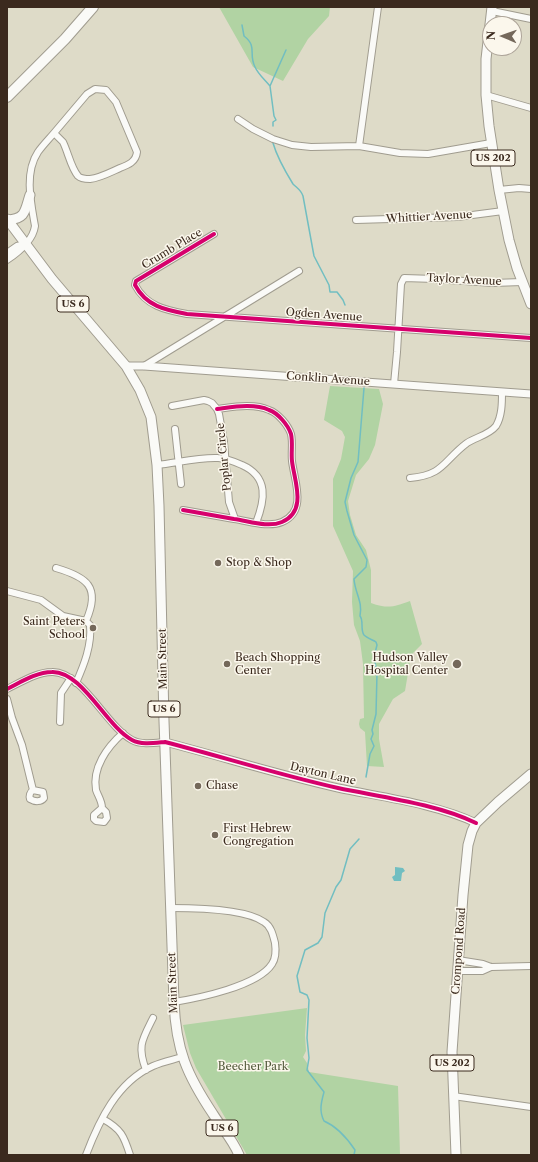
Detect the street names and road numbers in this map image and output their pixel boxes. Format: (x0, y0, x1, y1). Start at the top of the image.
road number: US 202 (471, 150, 515, 166)
street label: Whittier Avenue (385, 208, 473, 226)
street label: Crumb Place (139, 226, 205, 272)
street label: Taylor Avenue (426, 271, 502, 289)
road number: US 6 (57, 296, 89, 312)
street label: Ogden Avenue (285, 306, 363, 324)
street label: Conklin Avenue (286, 369, 370, 389)
street label: Poplar Circle (214, 422, 234, 492)
street label: Main Street (156, 628, 170, 690)
road number: US 6 (148, 701, 180, 717)
street label: Dayton Lane (289, 760, 357, 788)
street label: Crompond Road (449, 907, 469, 995)
street label: Main Street (165, 952, 181, 1014)
road number: US 202 (430, 1055, 474, 1071)
road number: US 6 (206, 1120, 238, 1136)

